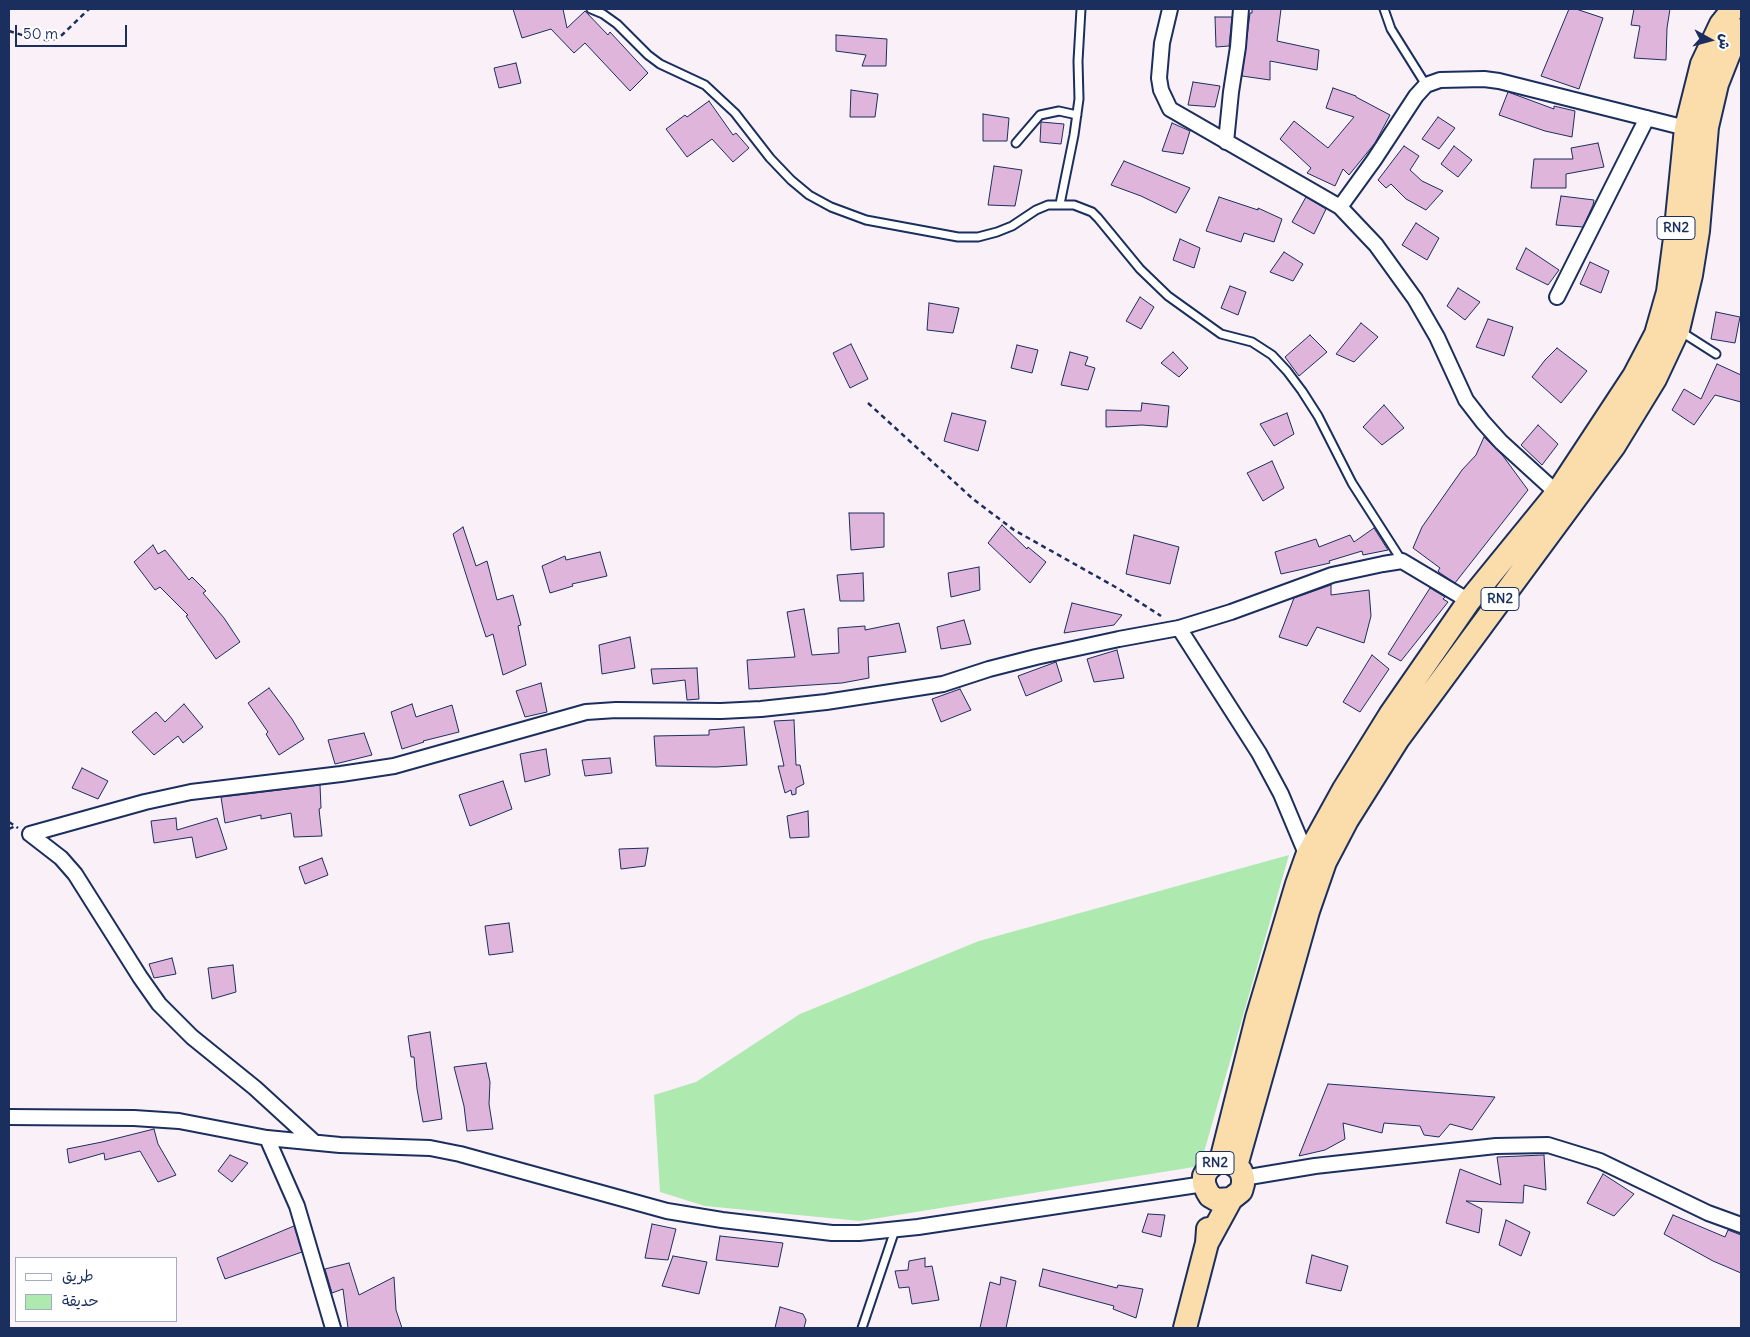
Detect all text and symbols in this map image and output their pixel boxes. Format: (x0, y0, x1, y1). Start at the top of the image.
scale bar (18, 15, 130, 47)
north arrow (1685, 15, 1735, 65)
text: 50 m (23, 24, 58, 43)
text: ش (1715, 33, 1735, 51)
road number: RN2 (1657, 217, 1695, 240)
road number: RN2 (1481, 588, 1519, 610)
road number: RN2 (1196, 1152, 1234, 1174)
legend (15, 1257, 178, 1322)
text: طريق (62, 1266, 94, 1285)
text: حديقة (62, 1291, 99, 1310)

